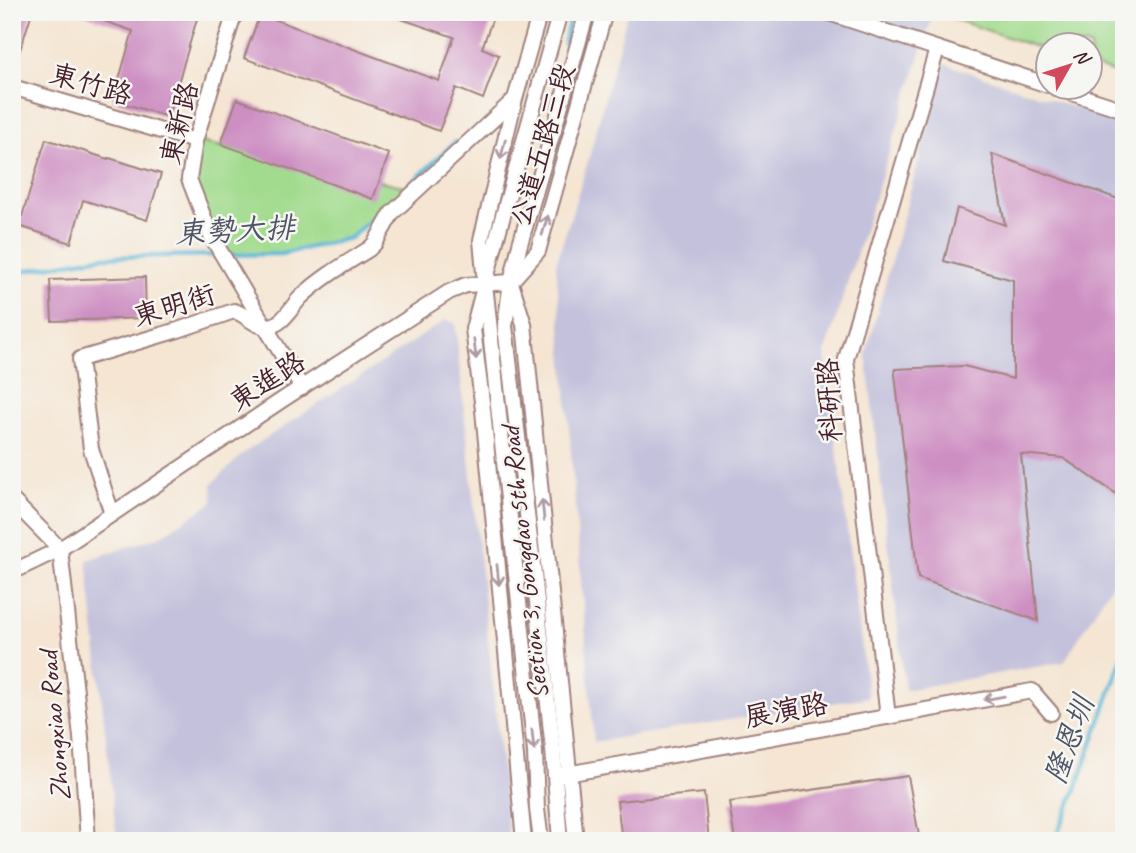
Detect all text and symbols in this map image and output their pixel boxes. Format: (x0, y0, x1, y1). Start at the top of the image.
north arrow (1034, 32, 1104, 102)
text: N (1068, 44, 1096, 71)
street label: 東竹路 (46, 56, 136, 112)
street label: 公道五路三段 (502, 59, 582, 231)
street label: 東新路 (152, 78, 206, 168)
one-way arrow (496, 137, 509, 160)
water label: 東勢大排 (174, 208, 299, 252)
one-way arrow (540, 214, 553, 236)
street label: 東明街 (129, 276, 219, 334)
one-way arrow (469, 337, 482, 360)
street label: 東進路 (222, 343, 312, 419)
street label: 科研路 (809, 357, 849, 443)
street label: Section 3, Gongdao 5th Road (492, 421, 556, 701)
one-way arrow (537, 499, 550, 522)
one-way arrow (492, 564, 505, 586)
street label: Zhongxiao Road (30, 646, 78, 802)
street label: 展演路 (742, 685, 830, 735)
water label: 隆恩圳 (1036, 688, 1103, 789)
one-way arrow (983, 692, 1006, 705)
one-way arrow (527, 729, 540, 751)

